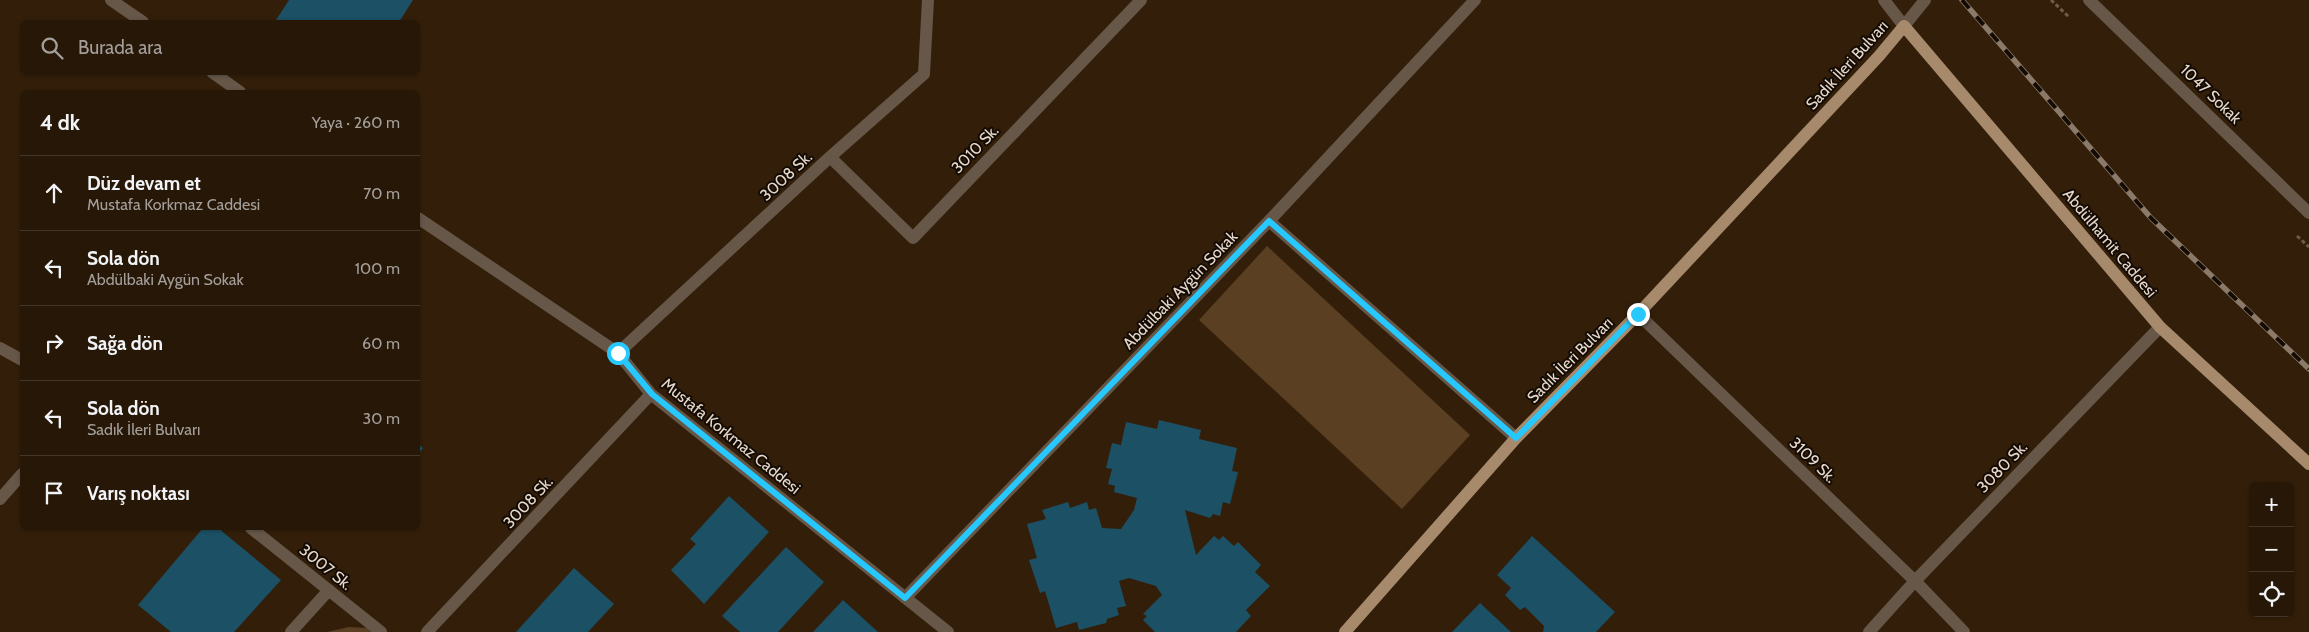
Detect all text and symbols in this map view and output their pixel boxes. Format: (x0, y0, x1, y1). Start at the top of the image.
street label: Sadık İleri Bulvarı (1802, 16, 1892, 114)
search box (20, 20, 420, 75)
icon: search (38, 34, 66, 62)
text: Burada ara (78, 36, 162, 59)
street label: 1047 Sokak (2177, 60, 2246, 128)
text: 4 dk (40, 110, 80, 135)
text: Yaya · 260 m (312, 113, 400, 132)
street label: 3010 Sk. (947, 121, 1003, 177)
street label: 3008 Sk. (756, 147, 816, 205)
text: Düz devam et (87, 172, 201, 195)
icon: ahead (40, 179, 68, 207)
text: 70 m (363, 184, 400, 203)
street label: Abdülhamit Caddesi (2059, 185, 2161, 301)
text: Mustafa Korkmaz Caddesi (87, 195, 260, 214)
street label: Abdülbaki Aygün Sokak (1119, 226, 1242, 353)
text: Sola dön (87, 247, 160, 270)
icon: left (40, 254, 68, 282)
text: 100 m (355, 259, 400, 278)
text: Abdülbaki Aygün Sokak (87, 270, 244, 289)
route end (1627, 303, 1650, 326)
street label: Sadık İleri Bulvarı (1523, 313, 1617, 407)
icon: right (40, 329, 68, 357)
text: Sağa dön (87, 332, 163, 355)
text: 60 m (362, 334, 400, 353)
route start (607, 342, 630, 365)
street label: Mustafa Korkmaz Caddesi (658, 374, 804, 498)
text: Sola dön (87, 397, 160, 420)
icon: left (40, 404, 68, 432)
text: 30 m (363, 409, 400, 428)
text: Sadık İleri Bulvarı (87, 420, 201, 439)
street label: 3109 Sk. (1786, 433, 1840, 487)
street label: 3080 Sk. (1973, 437, 2031, 497)
street label: 3008 Sk. (499, 472, 557, 532)
icon: arrive (40, 479, 68, 507)
text: Varış noktası (87, 482, 190, 505)
map controls (2249, 482, 2294, 617)
button: + (2249, 482, 2294, 527)
button: − (2249, 527, 2294, 572)
street label: 3007 Sk. (296, 540, 356, 594)
button: locate (2249, 572, 2294, 617)

